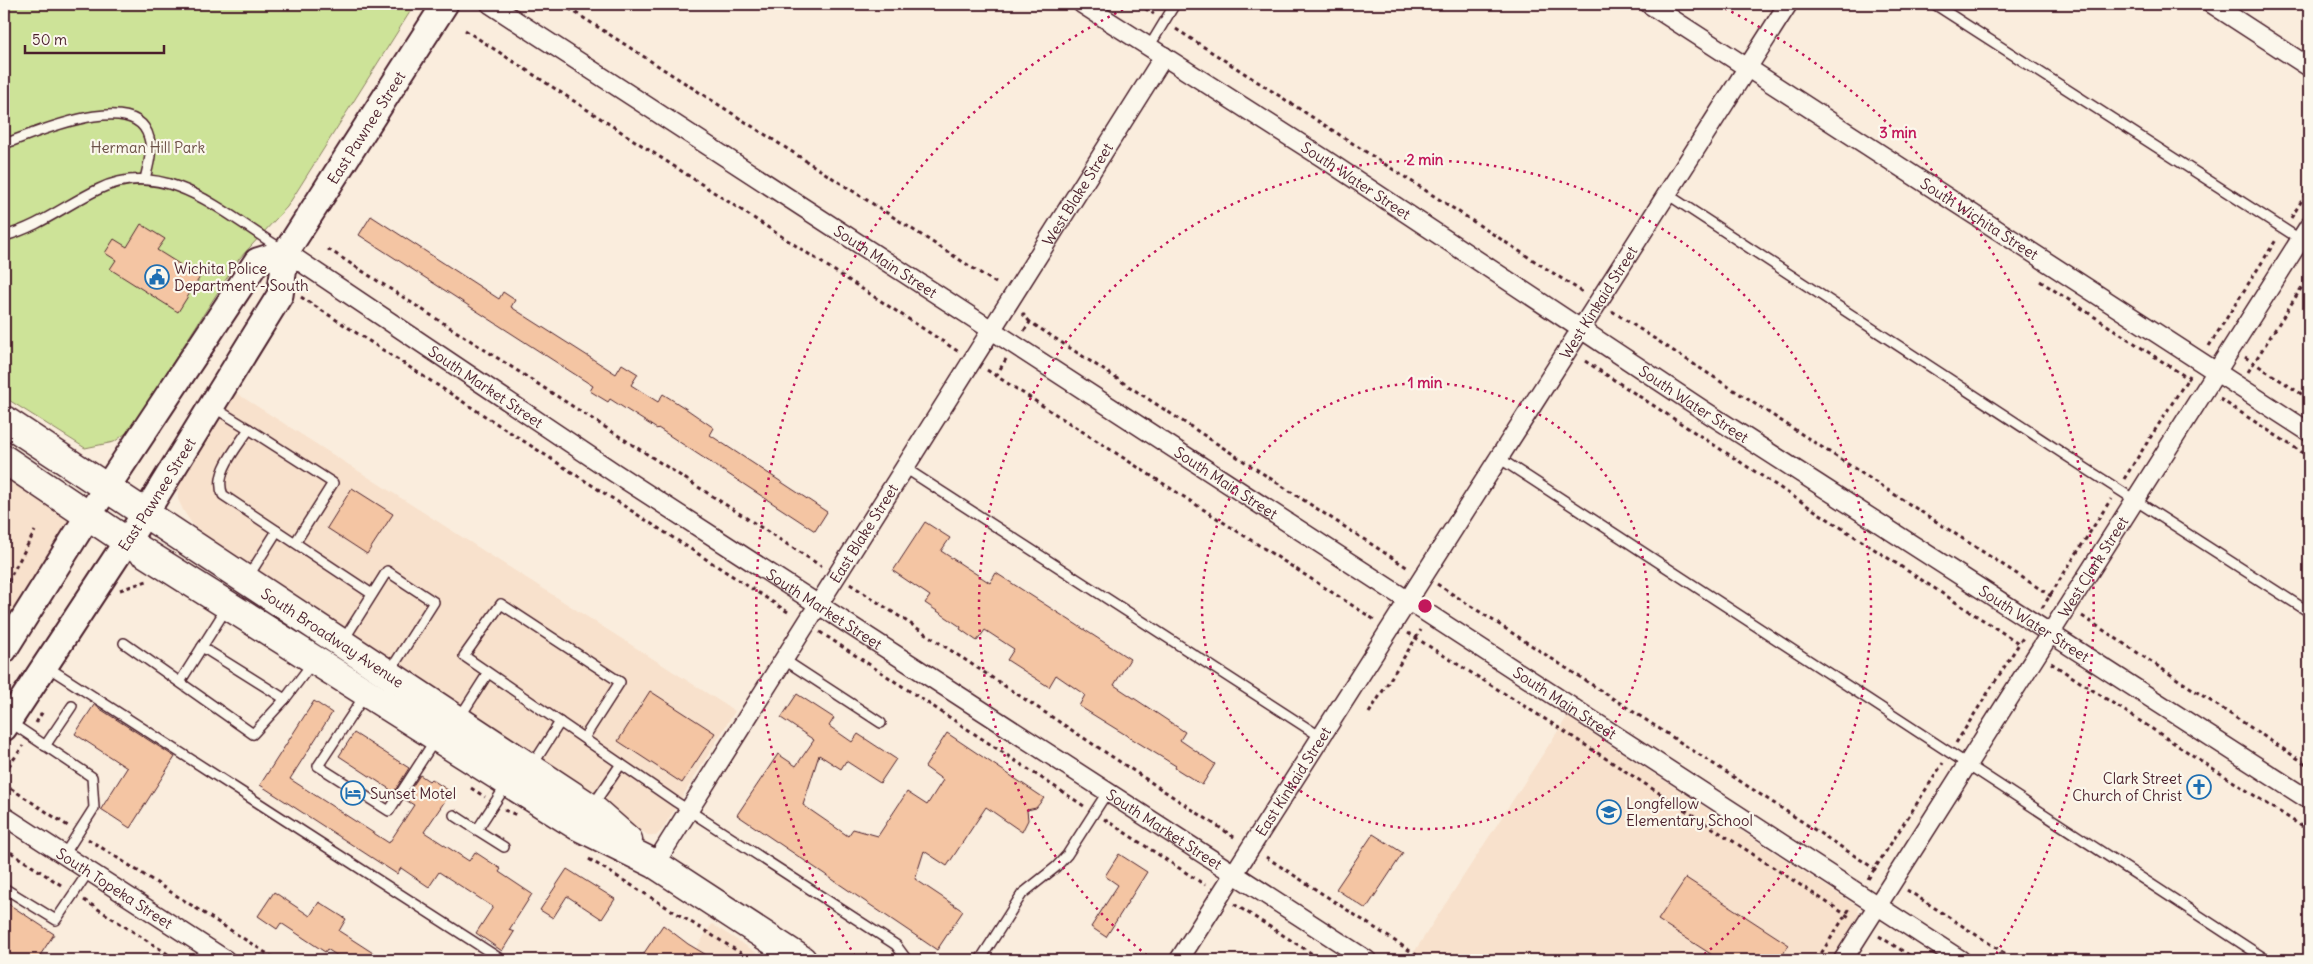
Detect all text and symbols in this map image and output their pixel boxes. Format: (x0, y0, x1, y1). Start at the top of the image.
scale bar (25, 22, 164, 54)
text: 50 m (32, 30, 67, 49)
street label: East Pawnee Street (323, 67, 409, 187)
text: 3 min (1879, 123, 1917, 142)
street label: South Water Street (1298, 137, 1415, 223)
park label: Herman Hill Park (91, 138, 205, 157)
street label: West Blake Street (1038, 139, 1117, 249)
text: 2 min (1407, 150, 1444, 169)
street label: South Wichita Street (1917, 173, 2042, 264)
street label: South Main Street (831, 221, 941, 302)
street label: West Kinkaid Street (1555, 242, 1641, 362)
place label: Wichita Police Department - South (174, 259, 309, 295)
public building icon: Wichita Police Department - South (144, 264, 170, 290)
street label: South Market Street (425, 341, 547, 432)
street label: South Water Street (1636, 361, 1752, 446)
text: 1 min (1408, 373, 1443, 392)
street label: East Pawnee Street (114, 434, 199, 554)
street label: South Main Street (1171, 442, 1281, 523)
street label: East Blake Street (825, 480, 902, 586)
street label: West Clark Street (2054, 513, 2132, 621)
street label: South Market Street (763, 564, 886, 653)
street label: South Water Street (1976, 581, 2093, 666)
street label: South Broadway Avenue (258, 583, 408, 691)
centre of rings (1416, 597, 1434, 615)
street label: South Main Street (1510, 662, 1620, 743)
street label: East Kinkaid Street (1251, 723, 1335, 839)
place label: Clark Street Church of Christ (2072, 769, 2182, 805)
church icon: Clark Street Church of Christ (2186, 774, 2212, 800)
hotel icon: Sunset Motel (340, 780, 366, 806)
place label: Sunset Motel (370, 784, 456, 803)
street label: South Market Street (1103, 784, 1226, 873)
place label: Longfellow Elementary School (1626, 794, 1753, 830)
school or university icon: Longfellow Elementary School (1596, 799, 1622, 825)
street label: South Topeka Street (53, 843, 176, 932)

